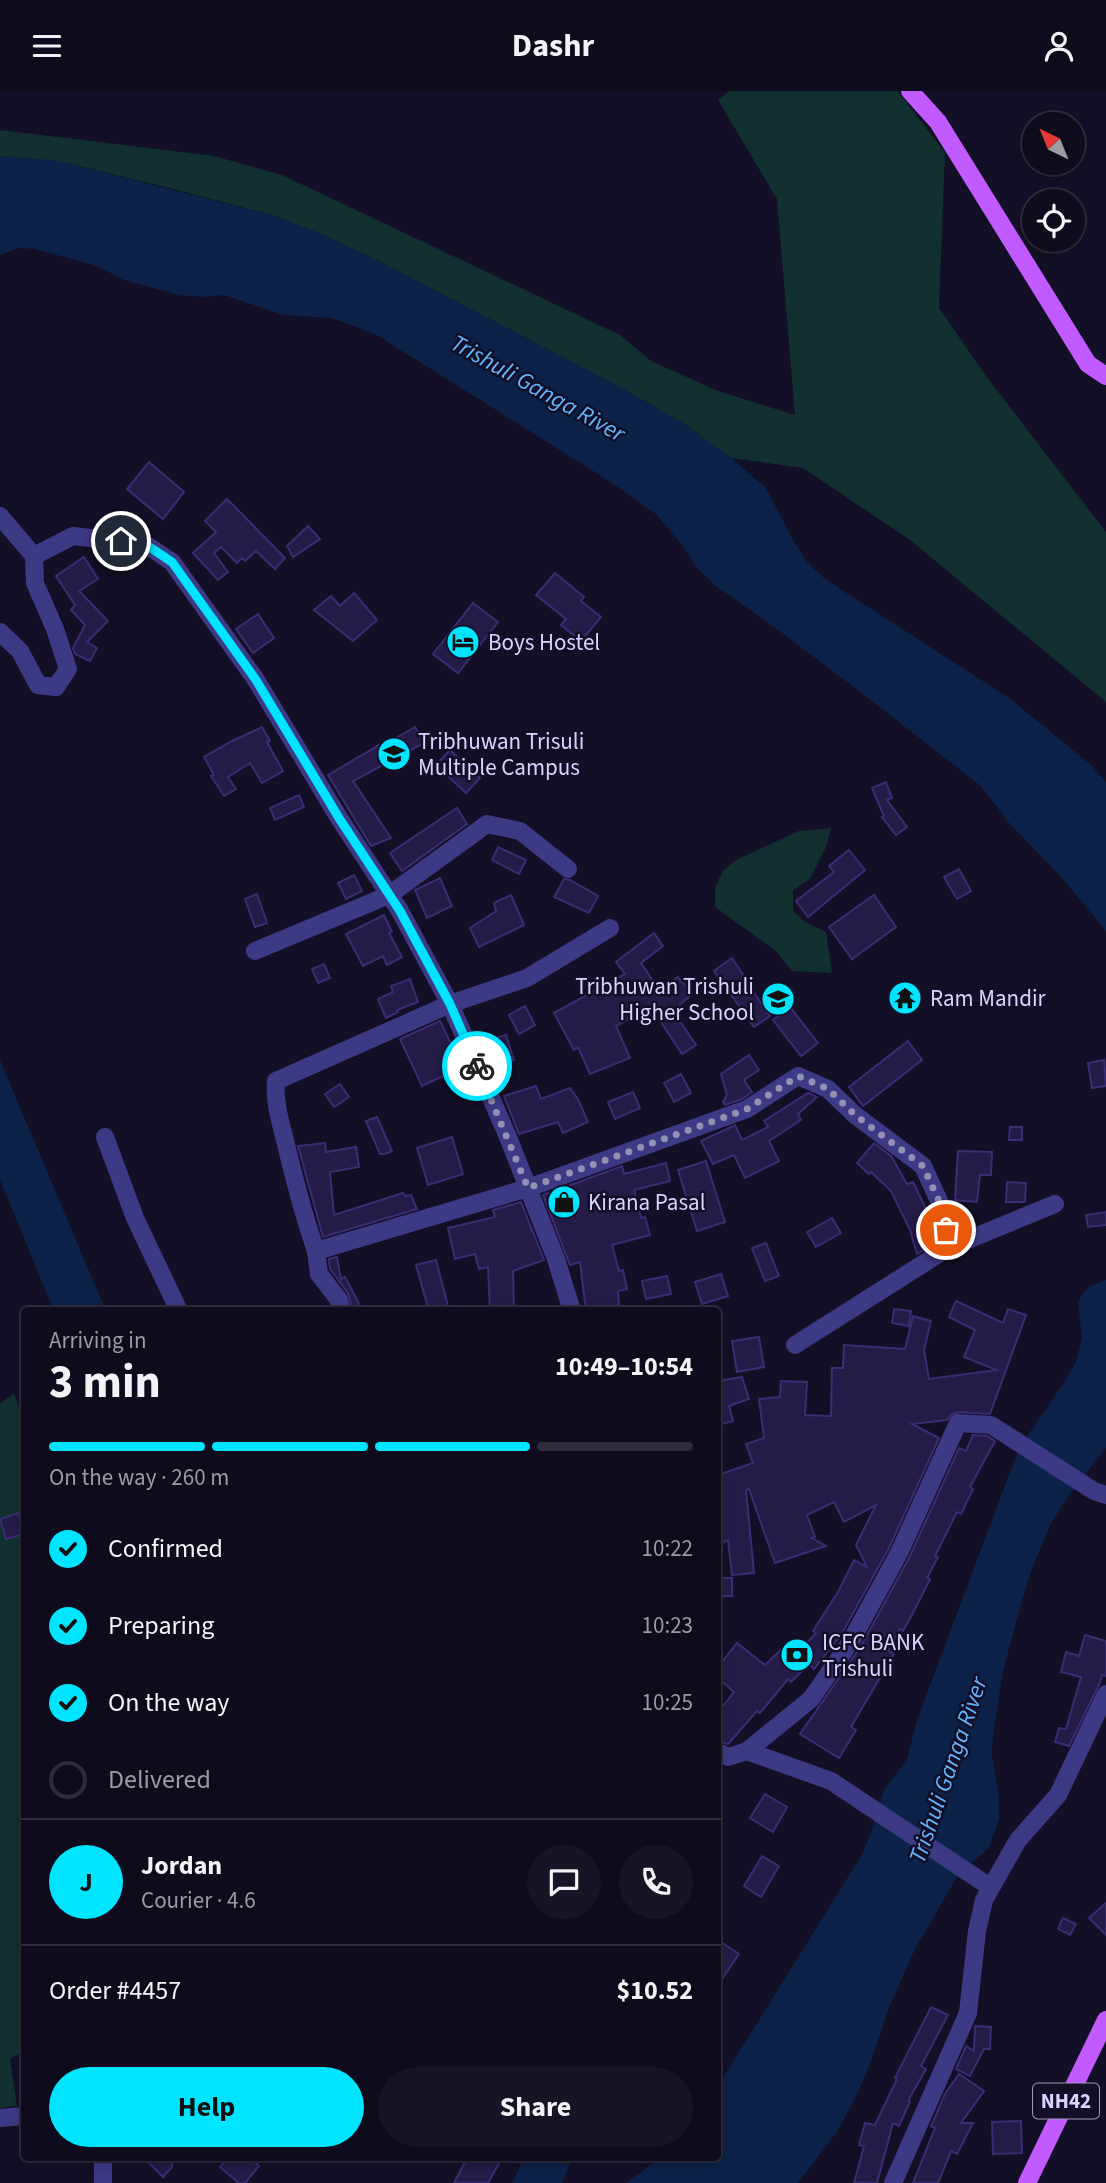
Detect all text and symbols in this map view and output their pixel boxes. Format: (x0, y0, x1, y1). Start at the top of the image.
text: Dashr (512, 23, 594, 69)
icon: menu (28, 27, 66, 65)
icon: person (1040, 27, 1078, 65)
north arrow (1022, 112, 1085, 175)
map controls (1022, 112, 1085, 252)
button: locate (1022, 189, 1085, 252)
water label: Trishuli Ganga River (444, 326, 633, 452)
pin (91, 511, 151, 571)
icon: home (102, 522, 140, 560)
hotel icon: Boys Hostel (444, 623, 482, 661)
place label: Boys Hostel (488, 626, 600, 659)
place label: Tribhuwan Trisuli Multiple Campus (418, 725, 584, 784)
school or university icon: Tribhuwan Trisuli Multiple Campus (375, 735, 413, 773)
place label: Tribhuwan Trishuli Higher School (575, 970, 754, 1029)
temple icon: Ram Mandir (886, 979, 924, 1017)
school or university icon: Tribhuwan Trishuli Higher School (759, 980, 797, 1018)
place label: Ram Mandir (930, 982, 1047, 1015)
courier (442, 1031, 512, 1101)
icon: bike (458, 1047, 496, 1085)
shop icon: Kirana Pasal (545, 1183, 583, 1221)
place label: Kirana Pasal (588, 1186, 706, 1219)
pin (916, 1200, 976, 1260)
icon: bag (927, 1211, 965, 1249)
text: Arriving in (49, 1324, 147, 1357)
text: 10:49–10:54 (555, 1348, 693, 1385)
text: 3 min (49, 1350, 161, 1415)
text: On the way · 260 m (49, 1461, 229, 1494)
icon: check (49, 1530, 87, 1568)
text: Confirmed (108, 1530, 223, 1567)
text: 10:22 (642, 1532, 693, 1565)
icon: check (49, 1607, 87, 1645)
text: Preparing (108, 1607, 214, 1644)
text: 10:23 (642, 1609, 693, 1642)
place label: ICFC BANK Trishuli (822, 1626, 925, 1685)
bank icon: ICFC BANK Trishuli (778, 1636, 816, 1674)
water label: Trishuli Ganga River (900, 1671, 997, 1868)
icon: check (49, 1684, 87, 1722)
text: On the way (108, 1684, 229, 1721)
text: 10:25 (642, 1686, 693, 1719)
text: Delivered (108, 1761, 211, 1798)
button: chat (527, 1845, 601, 1919)
button: phone (619, 1845, 693, 1919)
text: Jordan (141, 1847, 222, 1884)
text: J (79, 1864, 93, 1901)
text: Courier · 4.6 (141, 1884, 256, 1917)
text: Order #4457 (49, 1972, 181, 2009)
text: $10.52 (617, 1972, 693, 2009)
button: Help (49, 2067, 364, 2147)
button: Share (378, 2067, 693, 2147)
road number: NH42 (1033, 2084, 1099, 2119)

